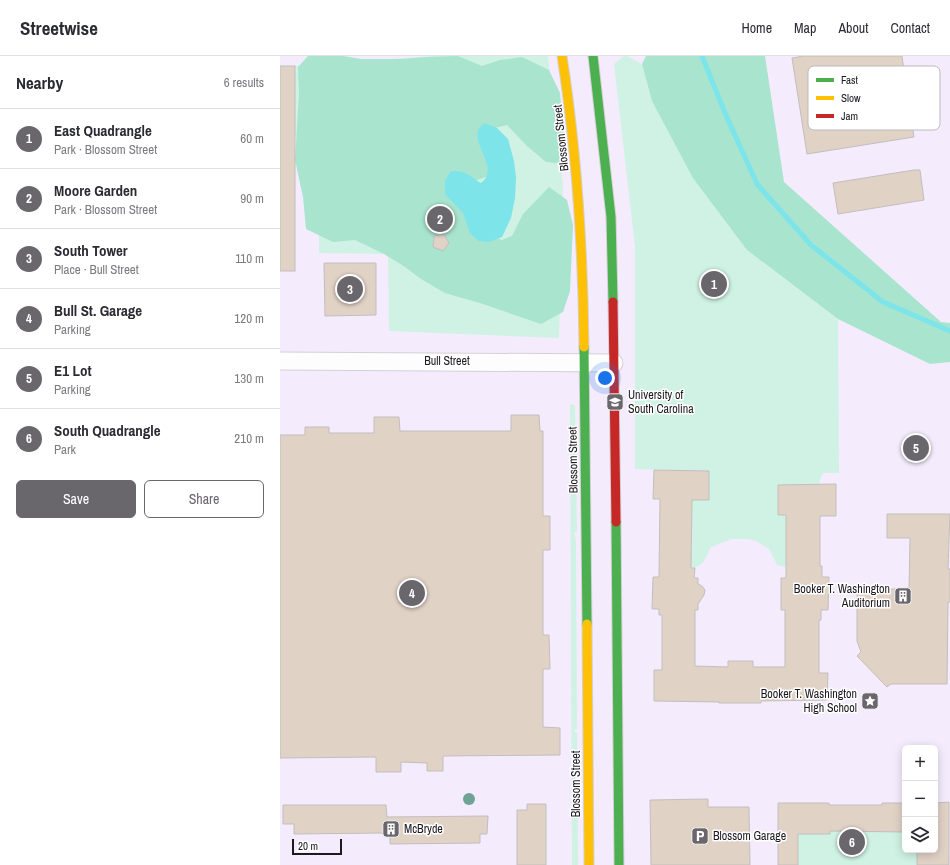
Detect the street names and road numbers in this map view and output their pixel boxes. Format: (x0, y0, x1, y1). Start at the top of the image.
street label: Blossom Street (550, 104, 572, 172)
street label: Bull Street (424, 353, 470, 369)
street label: Blossom Street (564, 426, 582, 494)
street label: Blossom Street (568, 750, 584, 817)

